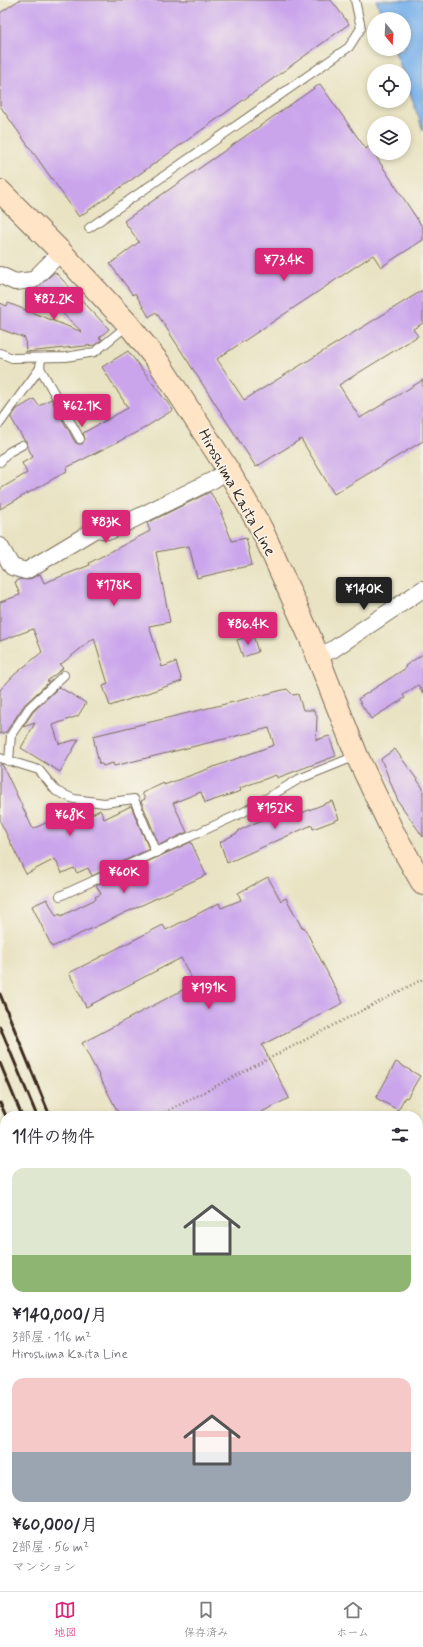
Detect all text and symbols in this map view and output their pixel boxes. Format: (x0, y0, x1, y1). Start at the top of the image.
north arrow (367, 12, 411, 56)
map controls (367, 12, 411, 160)
button: locate (367, 64, 411, 108)
button: layers (367, 116, 411, 160)
pin: ¥73.4K (251, 248, 317, 282)
text: ¥73.4K (264, 252, 304, 269)
pin: ¥82.2K (21, 287, 87, 321)
text: ¥82.2K (34, 291, 74, 308)
pin: ¥62.1K (49, 394, 115, 428)
text: ¥62.1K (63, 398, 101, 415)
street label: Hiroshima Kaita Line (193, 425, 280, 560)
pin: ¥83K (82, 510, 130, 544)
text: ¥83K (91, 514, 121, 531)
pin: ¥178K (86, 573, 142, 607)
text: ¥178K (96, 577, 132, 594)
pin: ¥140K (336, 577, 392, 611)
text: ¥140K (345, 581, 383, 598)
pin: ¥86.4K (215, 612, 281, 646)
text: ¥86.4K (227, 616, 269, 633)
pin: ¥152K (247, 796, 303, 830)
text: ¥152K (256, 800, 294, 817)
pin: ¥68K (46, 803, 94, 837)
text: ¥68K (55, 807, 85, 824)
pin: ¥60K (100, 860, 148, 894)
text: ¥60K (109, 864, 139, 881)
pin: ¥191K (181, 976, 237, 1010)
text: ¥191K (191, 980, 227, 997)
icon: filters (389, 1124, 411, 1146)
text: 11件の物件 (12, 1126, 95, 1148)
icon: home (176, 1194, 248, 1266)
text: ¥140,000/月 (12, 1304, 107, 1326)
text: 3部屋 · 116 m² (12, 1329, 91, 1346)
text: Hiroshima Kaita Line (12, 1346, 128, 1363)
icon: home (176, 1404, 248, 1476)
text: ¥60,000/月 (12, 1514, 98, 1536)
text: 2部屋 · 56 m² (12, 1539, 89, 1556)
text: マンション (12, 1559, 76, 1576)
tab: 地図 (54, 1599, 76, 1640)
tab: 保存済み (184, 1599, 228, 1640)
tab: ホーム (336, 1599, 369, 1640)

